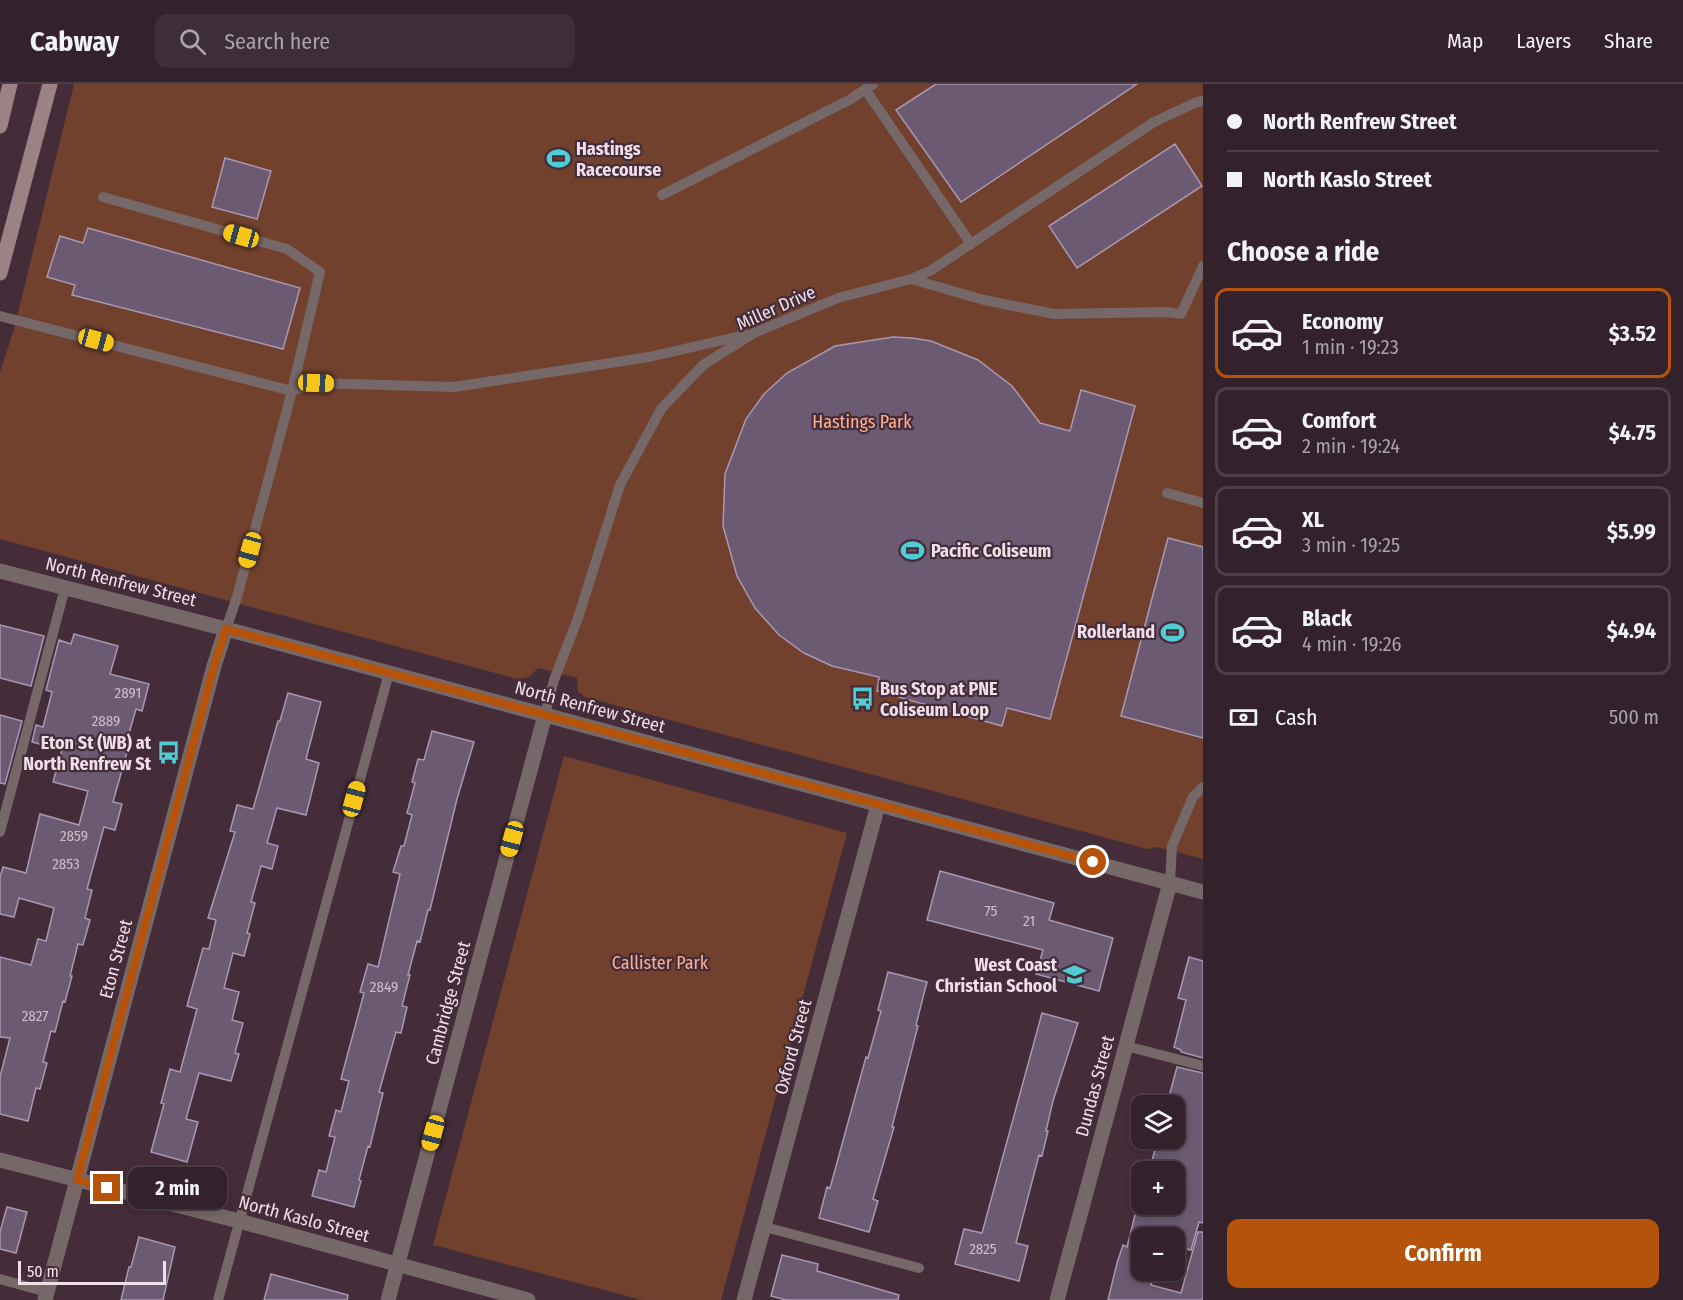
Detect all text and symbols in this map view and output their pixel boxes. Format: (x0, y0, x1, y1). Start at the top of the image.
search box (155, 14, 575, 68)
text: Cabway (30, 25, 119, 58)
icon: search (176, 25, 209, 58)
text: Search here (224, 28, 330, 55)
text: Map (1447, 28, 1483, 54)
text: Layers (1516, 28, 1571, 54)
text: Share (1604, 28, 1653, 54)
text: North Renfrew Street (1263, 108, 1457, 135)
place label: Hastings Racecourse (576, 138, 661, 181)
sports icon: Hastings Racecourse (545, 146, 571, 172)
text: North Kaslo Street (1263, 166, 1432, 193)
car (221, 222, 261, 250)
text: Choose a ride (1227, 236, 1379, 268)
street label: Miller Drive (733, 281, 819, 335)
icon: car (1230, 306, 1284, 360)
text: Economy (1302, 308, 1383, 335)
text: $3.52 (1609, 320, 1656, 347)
car (76, 327, 116, 353)
text: 1 min · 19:23 (1302, 335, 1399, 359)
car (298, 373, 334, 393)
icon: car (1230, 405, 1284, 459)
text: Comfort (1302, 407, 1376, 434)
park label: Hastings Park (812, 411, 912, 433)
text: $4.75 (1609, 419, 1656, 446)
text: 2 min · 19:24 (1302, 434, 1400, 458)
icon: car (1230, 504, 1284, 558)
text: XL (1302, 506, 1324, 533)
text: $5.99 (1607, 518, 1656, 545)
car (237, 530, 263, 570)
text: 3 min · 19:25 (1302, 533, 1400, 557)
sports icon: Pacific Coliseum (900, 538, 926, 564)
place label: Pacific Coliseum (931, 540, 1051, 562)
street label: North Renfrew Street (43, 553, 199, 611)
icon: car (1230, 603, 1284, 657)
text: Black (1302, 605, 1352, 632)
text: $4.94 (1607, 617, 1656, 644)
sports icon: Rollerland (1160, 619, 1186, 645)
place label: Rollerland (1077, 621, 1155, 643)
text: 4 min · 19:26 (1302, 632, 1401, 656)
street label: North Renfrew Street (512, 676, 668, 738)
place label: Bus Stop at PNE Coliseum Loop (880, 678, 998, 721)
house number: 2891 (115, 684, 141, 702)
bus stop icon: Bus Stop at PNE Coliseum Loop (849, 686, 875, 712)
icon: cash (1227, 701, 1260, 734)
text: Cash (1275, 704, 1318, 731)
text: 500 m (1609, 705, 1659, 729)
house number: 2889 (92, 712, 120, 730)
place label: Eton St (WB) at North Renfrew St (23, 732, 152, 775)
bus stop icon: Eton St (WB) at North Renfrew St (156, 740, 182, 766)
car (341, 779, 367, 819)
car (499, 819, 525, 859)
house number: 2859 (60, 827, 88, 845)
route start (1079, 848, 1106, 875)
house number: 2853 (52, 855, 80, 873)
house number: 75 (985, 902, 997, 920)
house number: 21 (1023, 912, 1035, 930)
street label: Eton Street (95, 917, 137, 1001)
street label: Cambridge Street (421, 939, 475, 1067)
park label: Callister Park (612, 952, 709, 974)
place label: West Coast Christian School (935, 954, 1058, 997)
school or university icon: West Coast Christian School (1062, 962, 1088, 988)
house number: 2849 (370, 978, 398, 996)
street label: Oxford Street (770, 997, 816, 1097)
house number: 2827 (22, 1007, 48, 1025)
street label: Dundas Street (1071, 1033, 1119, 1139)
map controls (1131, 1095, 1185, 1281)
button: layers (1131, 1095, 1185, 1149)
car (420, 1113, 446, 1153)
button: + (1131, 1161, 1185, 1215)
callout: 2 min (128, 1167, 227, 1209)
route end (93, 1174, 120, 1201)
text: 2 min (155, 1176, 200, 1200)
street label: North Kaslo Street (236, 1191, 372, 1247)
button: Confirm (1227, 1219, 1659, 1288)
button: − (1131, 1227, 1185, 1281)
house number: 2825 (969, 1240, 997, 1258)
scale bar (18, 1258, 166, 1286)
text: 50 m (27, 1262, 59, 1281)

